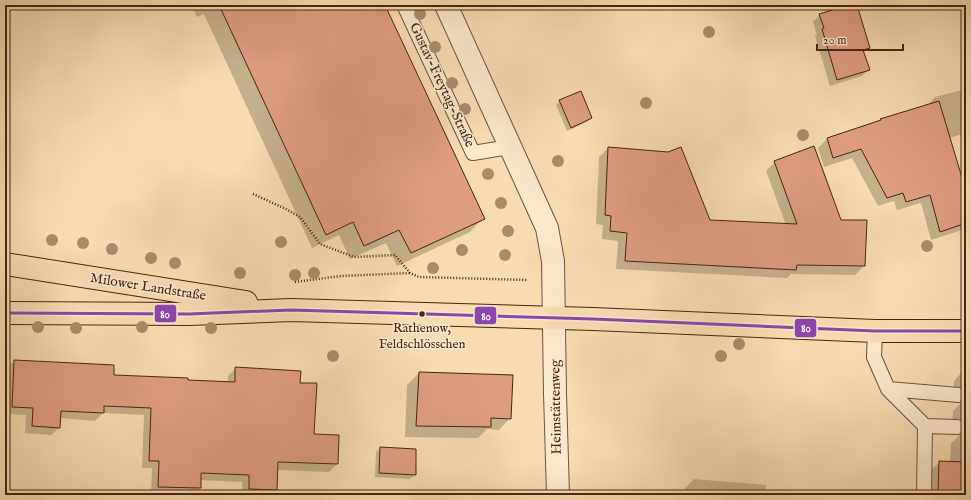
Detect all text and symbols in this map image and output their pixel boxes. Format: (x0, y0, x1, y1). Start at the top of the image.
street label: Gustav-Freytag-Straße (405, 20, 479, 151)
scale bar (817, 26, 903, 52)
text: 20 m (823, 33, 846, 48)
street label: Milower Landstraße (89, 269, 208, 305)
line badge: 80 (154, 304, 177, 323)
line badge: 80 (474, 306, 497, 325)
text: 80 (160, 308, 170, 322)
marker: Rathenow, Feldschlösschen (417, 309, 427, 319)
text: 80 (481, 310, 491, 324)
line badge: 80 (794, 318, 817, 338)
place label: Rathenow, Feldschlösschen (379, 320, 465, 353)
text: 80 (801, 322, 811, 336)
street label: Heimstättenweg (546, 359, 566, 455)

